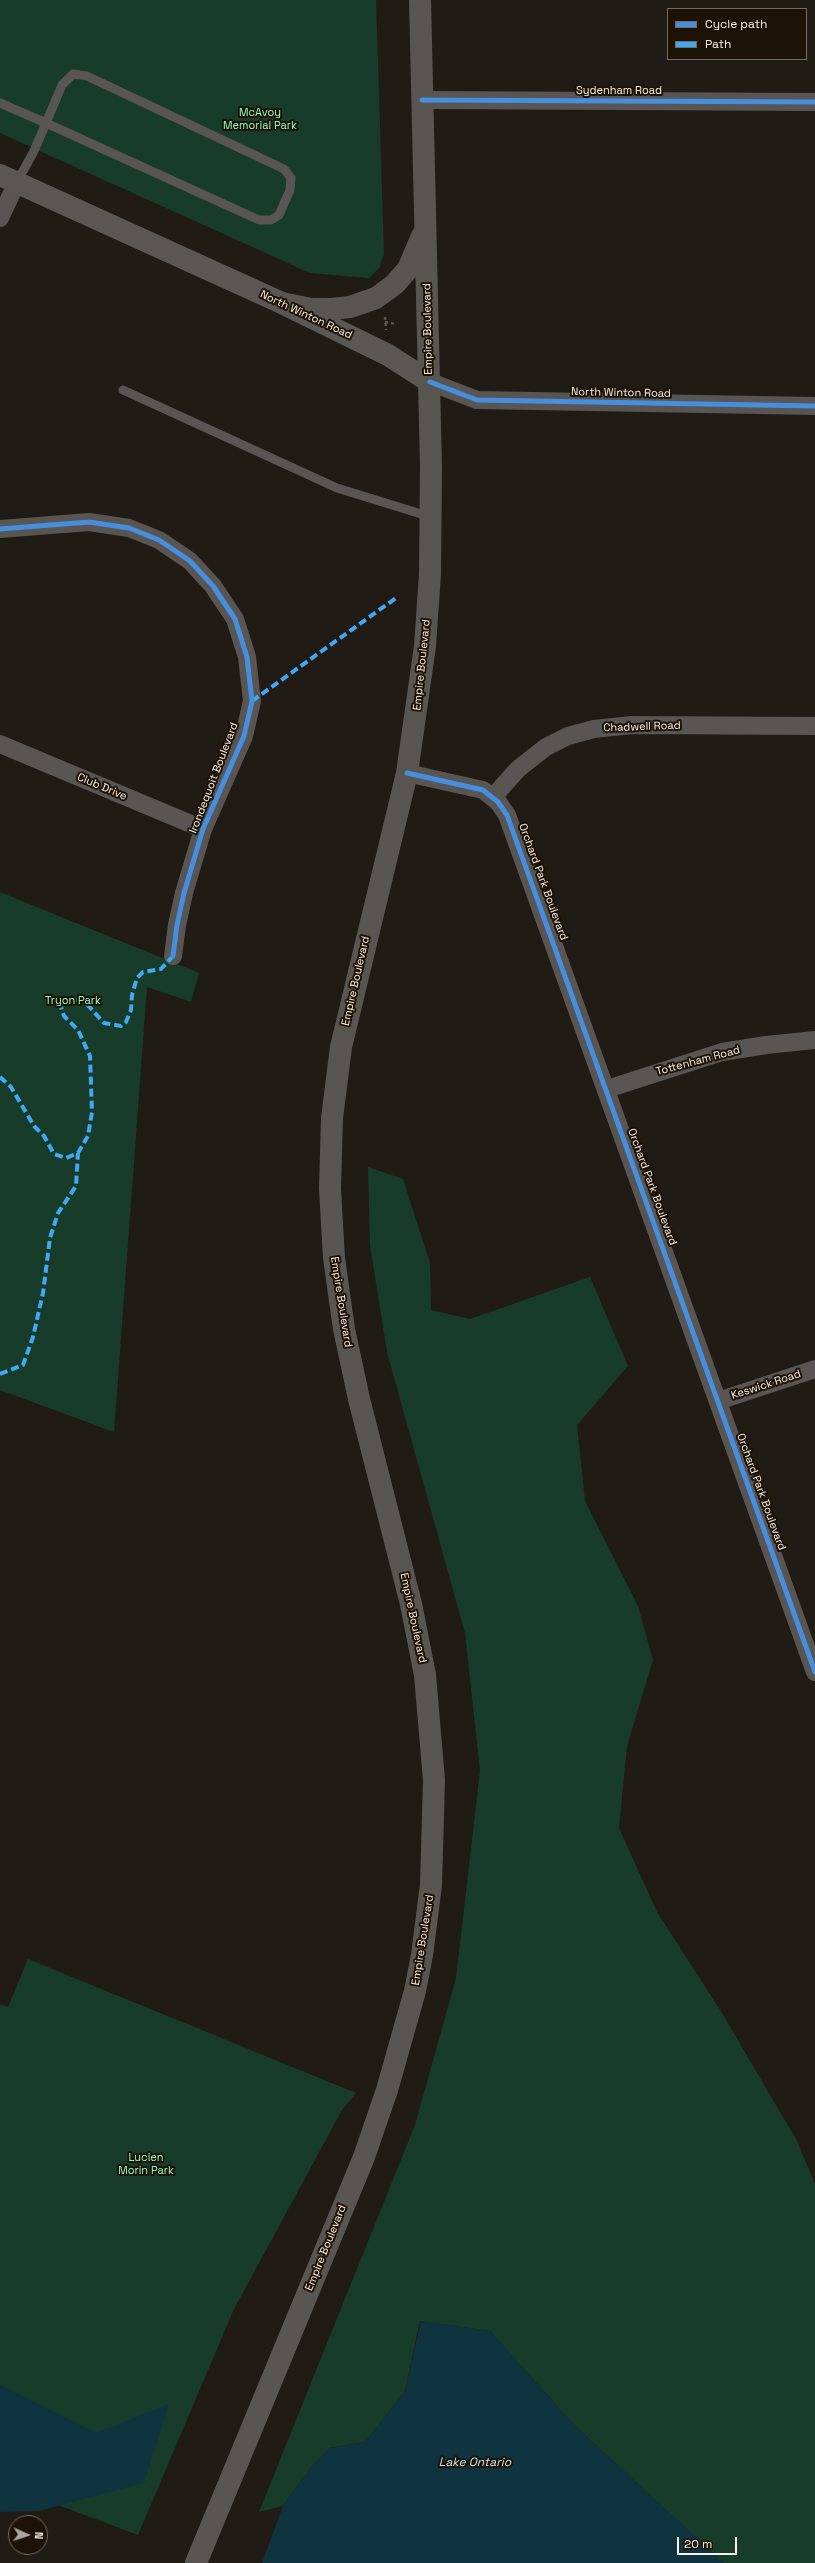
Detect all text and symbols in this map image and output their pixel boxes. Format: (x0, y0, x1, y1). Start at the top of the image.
legend (667, 8, 807, 60)
text: Cycle path (705, 16, 767, 32)
text: Path (705, 36, 731, 52)
street label: Sydenham Road (576, 84, 662, 98)
park label: McAvoy Memorial Park (223, 106, 297, 132)
street label: Empire Boulevard (421, 283, 435, 375)
street label: North Winton Road (258, 288, 354, 342)
street label: North Winton Road (571, 386, 671, 400)
street label: Empire Boulevard (411, 619, 433, 711)
street label: Chadwell Road (603, 719, 681, 735)
street label: Irondequoit Boulevard (187, 721, 241, 835)
street label: Club Drive (75, 771, 129, 803)
street label: Orchard Park Boulevard (516, 822, 570, 942)
street label: Empire Boulevard (339, 935, 373, 1027)
park label: Tryon Park (45, 994, 101, 1008)
street label: Tottenham Road (655, 1043, 741, 1079)
street label: Orchard Park Boulevard (625, 1127, 679, 1247)
street label: Empire Boulevard (327, 1256, 355, 1348)
street label: Keswick Road (729, 1368, 803, 1402)
street label: Orchard Park Boulevard (734, 1432, 788, 1552)
street label: Empire Boulevard (397, 1572, 429, 1664)
street label: Empire Boulevard (409, 1894, 437, 1986)
park label: Lucien Morin Park (118, 2151, 174, 2177)
street label: Empire Boulevard (303, 2203, 349, 2293)
water label: Lake Ontario (439, 2456, 511, 2470)
north arrow (8, 2515, 48, 2555)
scale bar (679, 2529, 739, 2555)
text: N (32, 2532, 46, 2540)
text: 20 m (684, 2536, 712, 2552)

